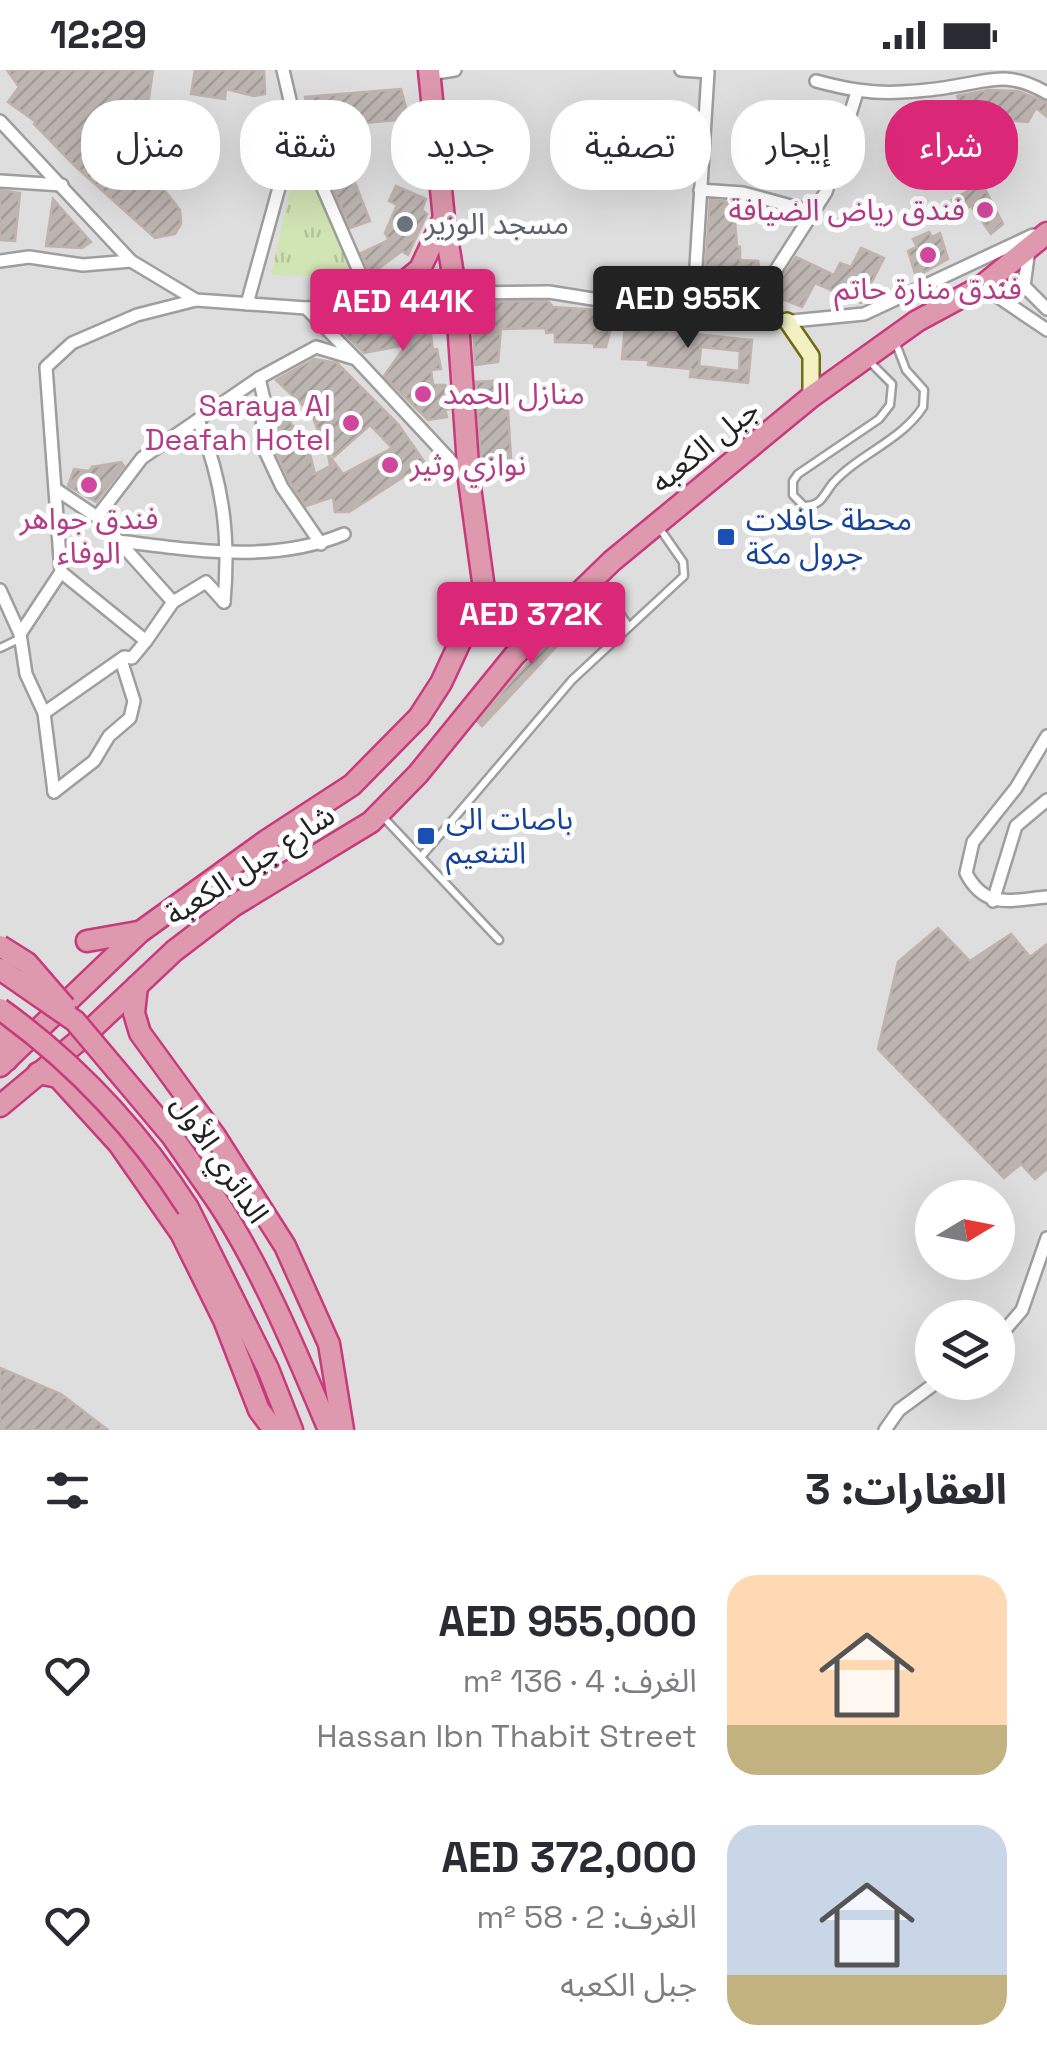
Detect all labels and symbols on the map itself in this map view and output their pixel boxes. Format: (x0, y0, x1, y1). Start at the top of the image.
place label: فندق رياض الضيافة (728, 190, 965, 229)
marker: فندق رياض الضيافة (974, 199, 996, 221)
place label: مسجد الوزير (424, 204, 569, 243)
marker: مسجد الوزير (394, 213, 416, 235)
marker: فندق منارة حاتم (917, 244, 939, 266)
pin: AED 955K (585, 266, 791, 351)
pin: AED 441K (300, 269, 506, 354)
place label: فندق منارة حاتم (834, 269, 1022, 312)
place label: منازل الحمد (443, 374, 585, 413)
marker: منازل الحمد (412, 383, 434, 405)
place label: Saraya Al Deafah Hotel (145, 386, 331, 459)
street label: جبل الكعبه (643, 390, 767, 501)
marker: Saraya Al Deafah Hotel (340, 412, 362, 434)
place label: نوازي وثير (409, 445, 526, 488)
marker: نوازي وثير (379, 454, 401, 476)
marker: فندق جواهر الوفاء (78, 474, 100, 496)
place label: فندق جواهر الوفاء (19, 499, 158, 572)
place label: محطة حافلات جرول مكة (746, 500, 912, 573)
marker: محطة حافلات جرول مكة (715, 526, 737, 548)
pin: AED 372K (428, 582, 634, 667)
street label: شارع جبل الكعبة (158, 795, 344, 936)
place label: باصات الى التنعيم (446, 799, 573, 876)
marker: باصات الى التنعيم (415, 825, 437, 847)
street label: الدائري الأول (160, 1087, 278, 1233)
north arrow (915, 1180, 1015, 1280)

